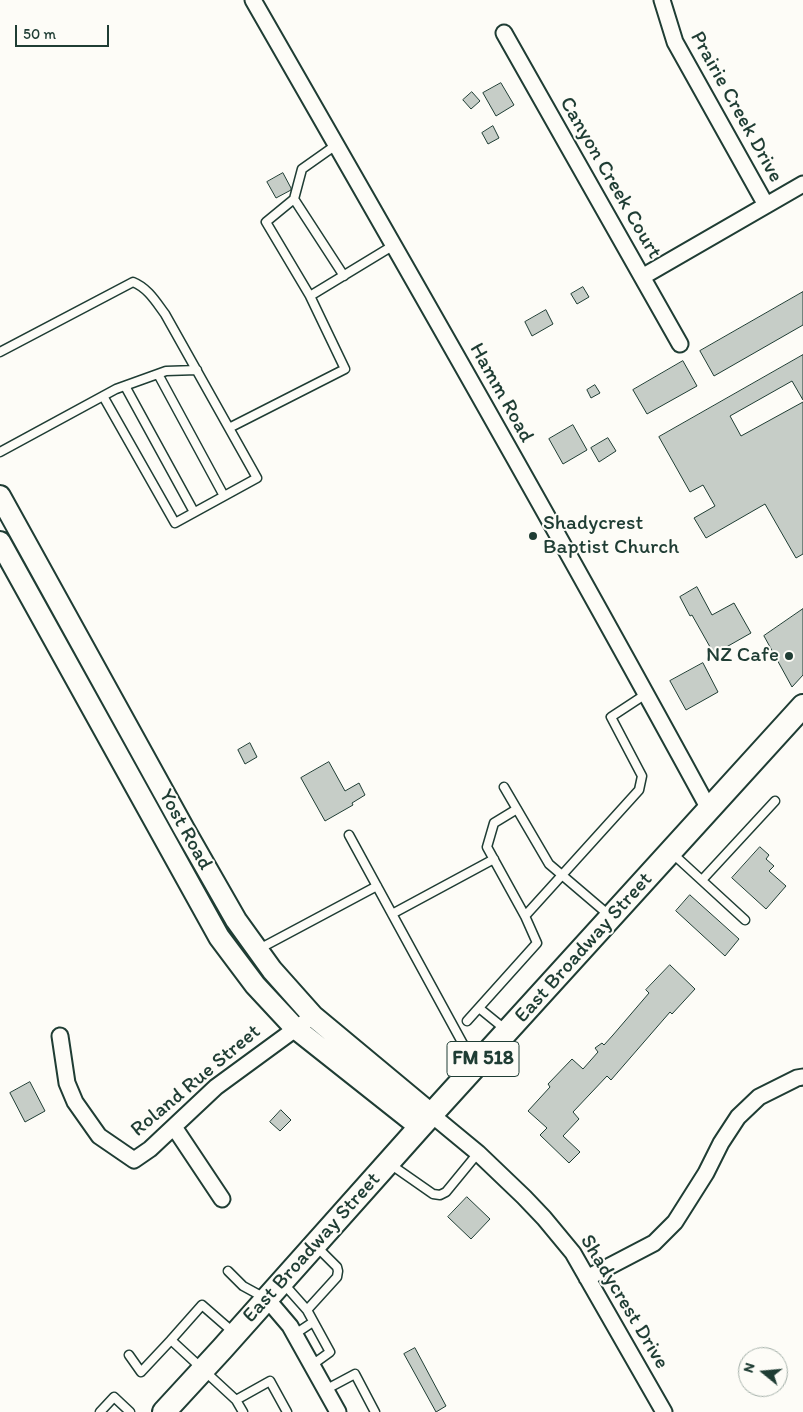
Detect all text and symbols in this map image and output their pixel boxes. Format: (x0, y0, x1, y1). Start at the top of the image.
scale bar (18, 15, 111, 47)
text: 50 m (23, 25, 56, 43)
street label: Prairie Creek Drive (684, 27, 788, 187)
street label: Canyon Creek Court (553, 93, 667, 263)
street label: Hamm Road (463, 339, 539, 447)
place label: Shadycrest Baptist Church (543, 511, 679, 561)
marker: Shadycrest Baptist Church (527, 530, 539, 542)
place label: NZ Cafe (706, 643, 779, 669)
marker: NZ Cafe (783, 650, 795, 662)
street label: Yost Road (153, 785, 217, 875)
street label: East Broadway Street (510, 868, 658, 1028)
street label: Roland Rue Street (126, 1019, 266, 1143)
road number: FM 518 (447, 1042, 519, 1076)
street label: East Broadway Street (238, 1168, 386, 1328)
street label: Shadycrest Drive (574, 1230, 674, 1374)
north arrow (738, 1347, 788, 1397)
text: N (740, 1361, 759, 1375)

